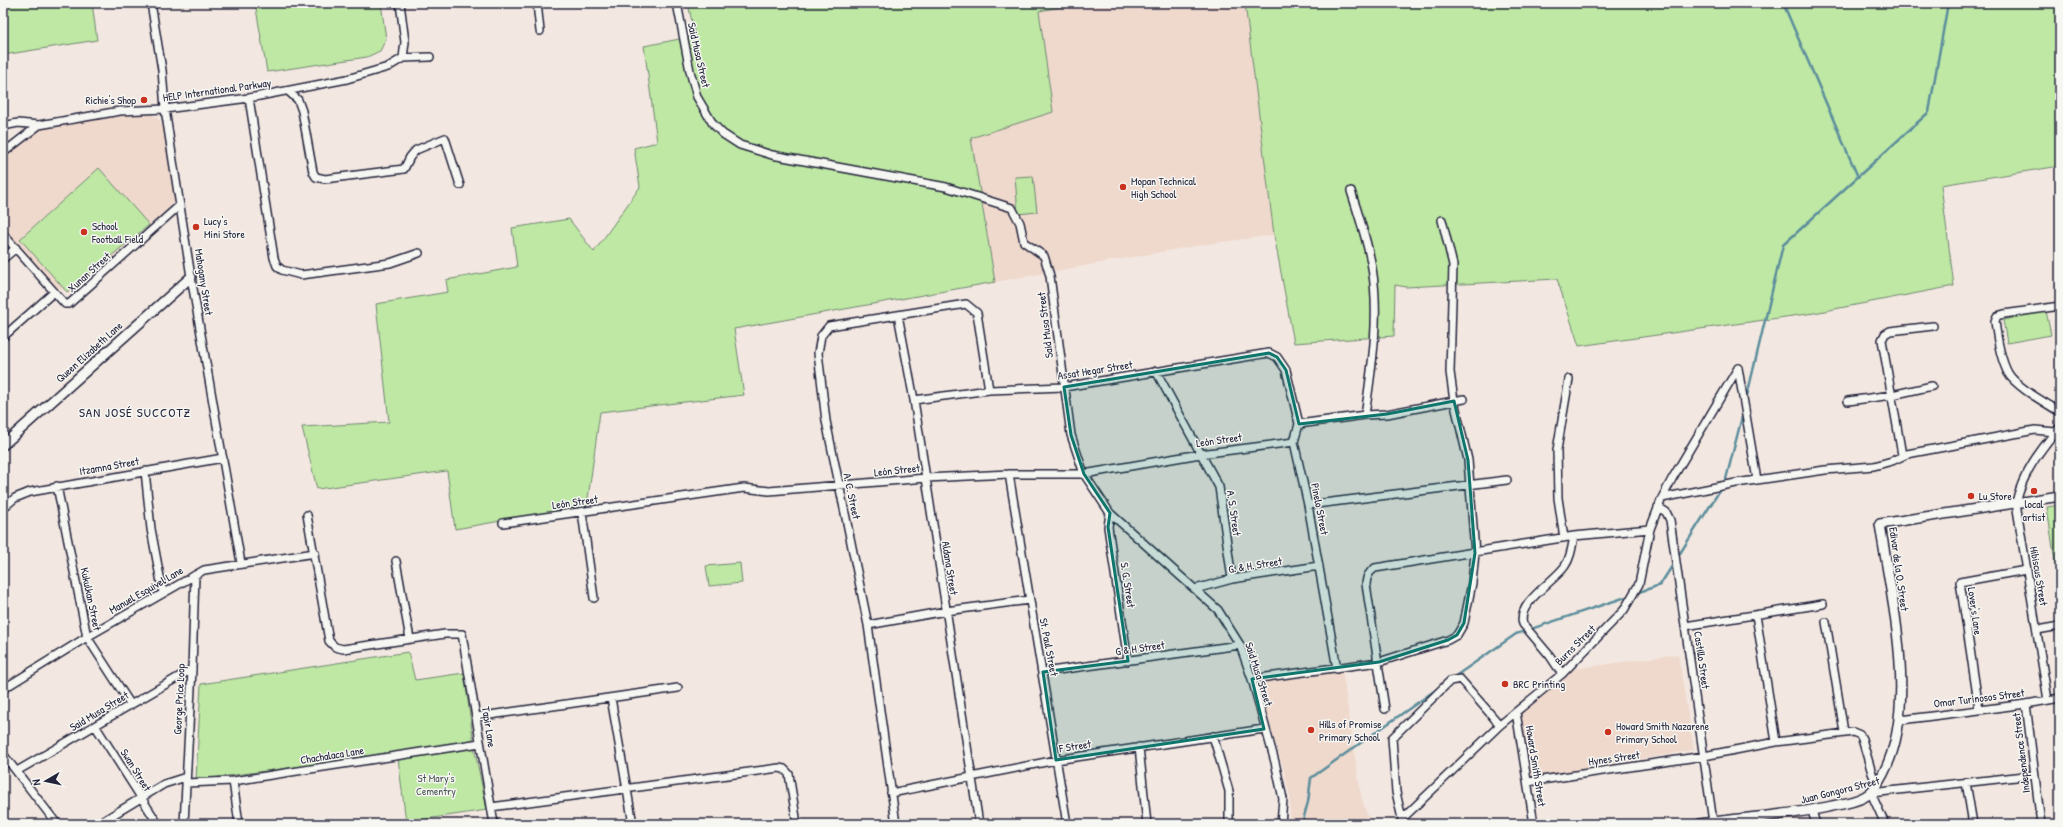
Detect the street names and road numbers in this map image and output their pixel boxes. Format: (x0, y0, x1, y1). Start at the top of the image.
street label: Said Musa Street (685, 21, 713, 89)
street label: HELP International Parkway (162, 75, 272, 105)
street label: Mahogany Street (192, 248, 216, 316)
street label: Xunan Street (64, 249, 114, 295)
street label: Said Musa Street (1034, 291, 1056, 359)
street label: Queen Elizabeth Lane (53, 318, 126, 386)
street label: Assat Hegar Street (1057, 357, 1134, 383)
street label: León Street (1195, 430, 1243, 450)
street label: Itzamna Street (78, 454, 140, 478)
street label: León Street (873, 461, 921, 479)
street label: A. C. Street (840, 472, 864, 521)
street label: Pinelo Street (1308, 482, 1332, 536)
street label: A. S. Street (1224, 489, 1244, 537)
street label: León Street (551, 492, 599, 512)
street label: Edivar de la O. Street (1886, 526, 1912, 612)
street label: Aldana Street (939, 540, 961, 596)
street label: Hibiscus Street (2027, 545, 2051, 607)
street label: G. & H. Street (1227, 554, 1283, 576)
street label: S. G. Street (1118, 561, 1139, 609)
street label: Manuel Esquivel Lane (107, 563, 186, 617)
street label: Kukulkan Street (77, 566, 105, 632)
street label: Lover's Lane (1965, 586, 1985, 636)
street label: St. Paul Street (1037, 617, 1062, 677)
street label: Burns Street (1552, 622, 1598, 668)
street label: Castillo Street (1691, 630, 1713, 690)
street label: G & H Street (1115, 638, 1166, 658)
street label: Said Musa Street (1242, 640, 1276, 708)
street label: George Price Loop (170, 663, 188, 735)
street label: Omar Turinosos Street (1933, 685, 2025, 711)
street label: Said Musa Street (67, 688, 131, 734)
street label: Tapir Lane (479, 706, 499, 749)
street label: Independence Street (2009, 712, 2033, 794)
street label: Howard Smith Street (1523, 725, 1549, 808)
street label: F Street (1057, 737, 1092, 756)
street label: Chachalaca Lane (299, 743, 365, 767)
street label: Swan Street (117, 746, 155, 794)
street label: Hynes Street (1588, 747, 1641, 769)
street label: Juan Gongora Street (1799, 773, 1881, 807)

